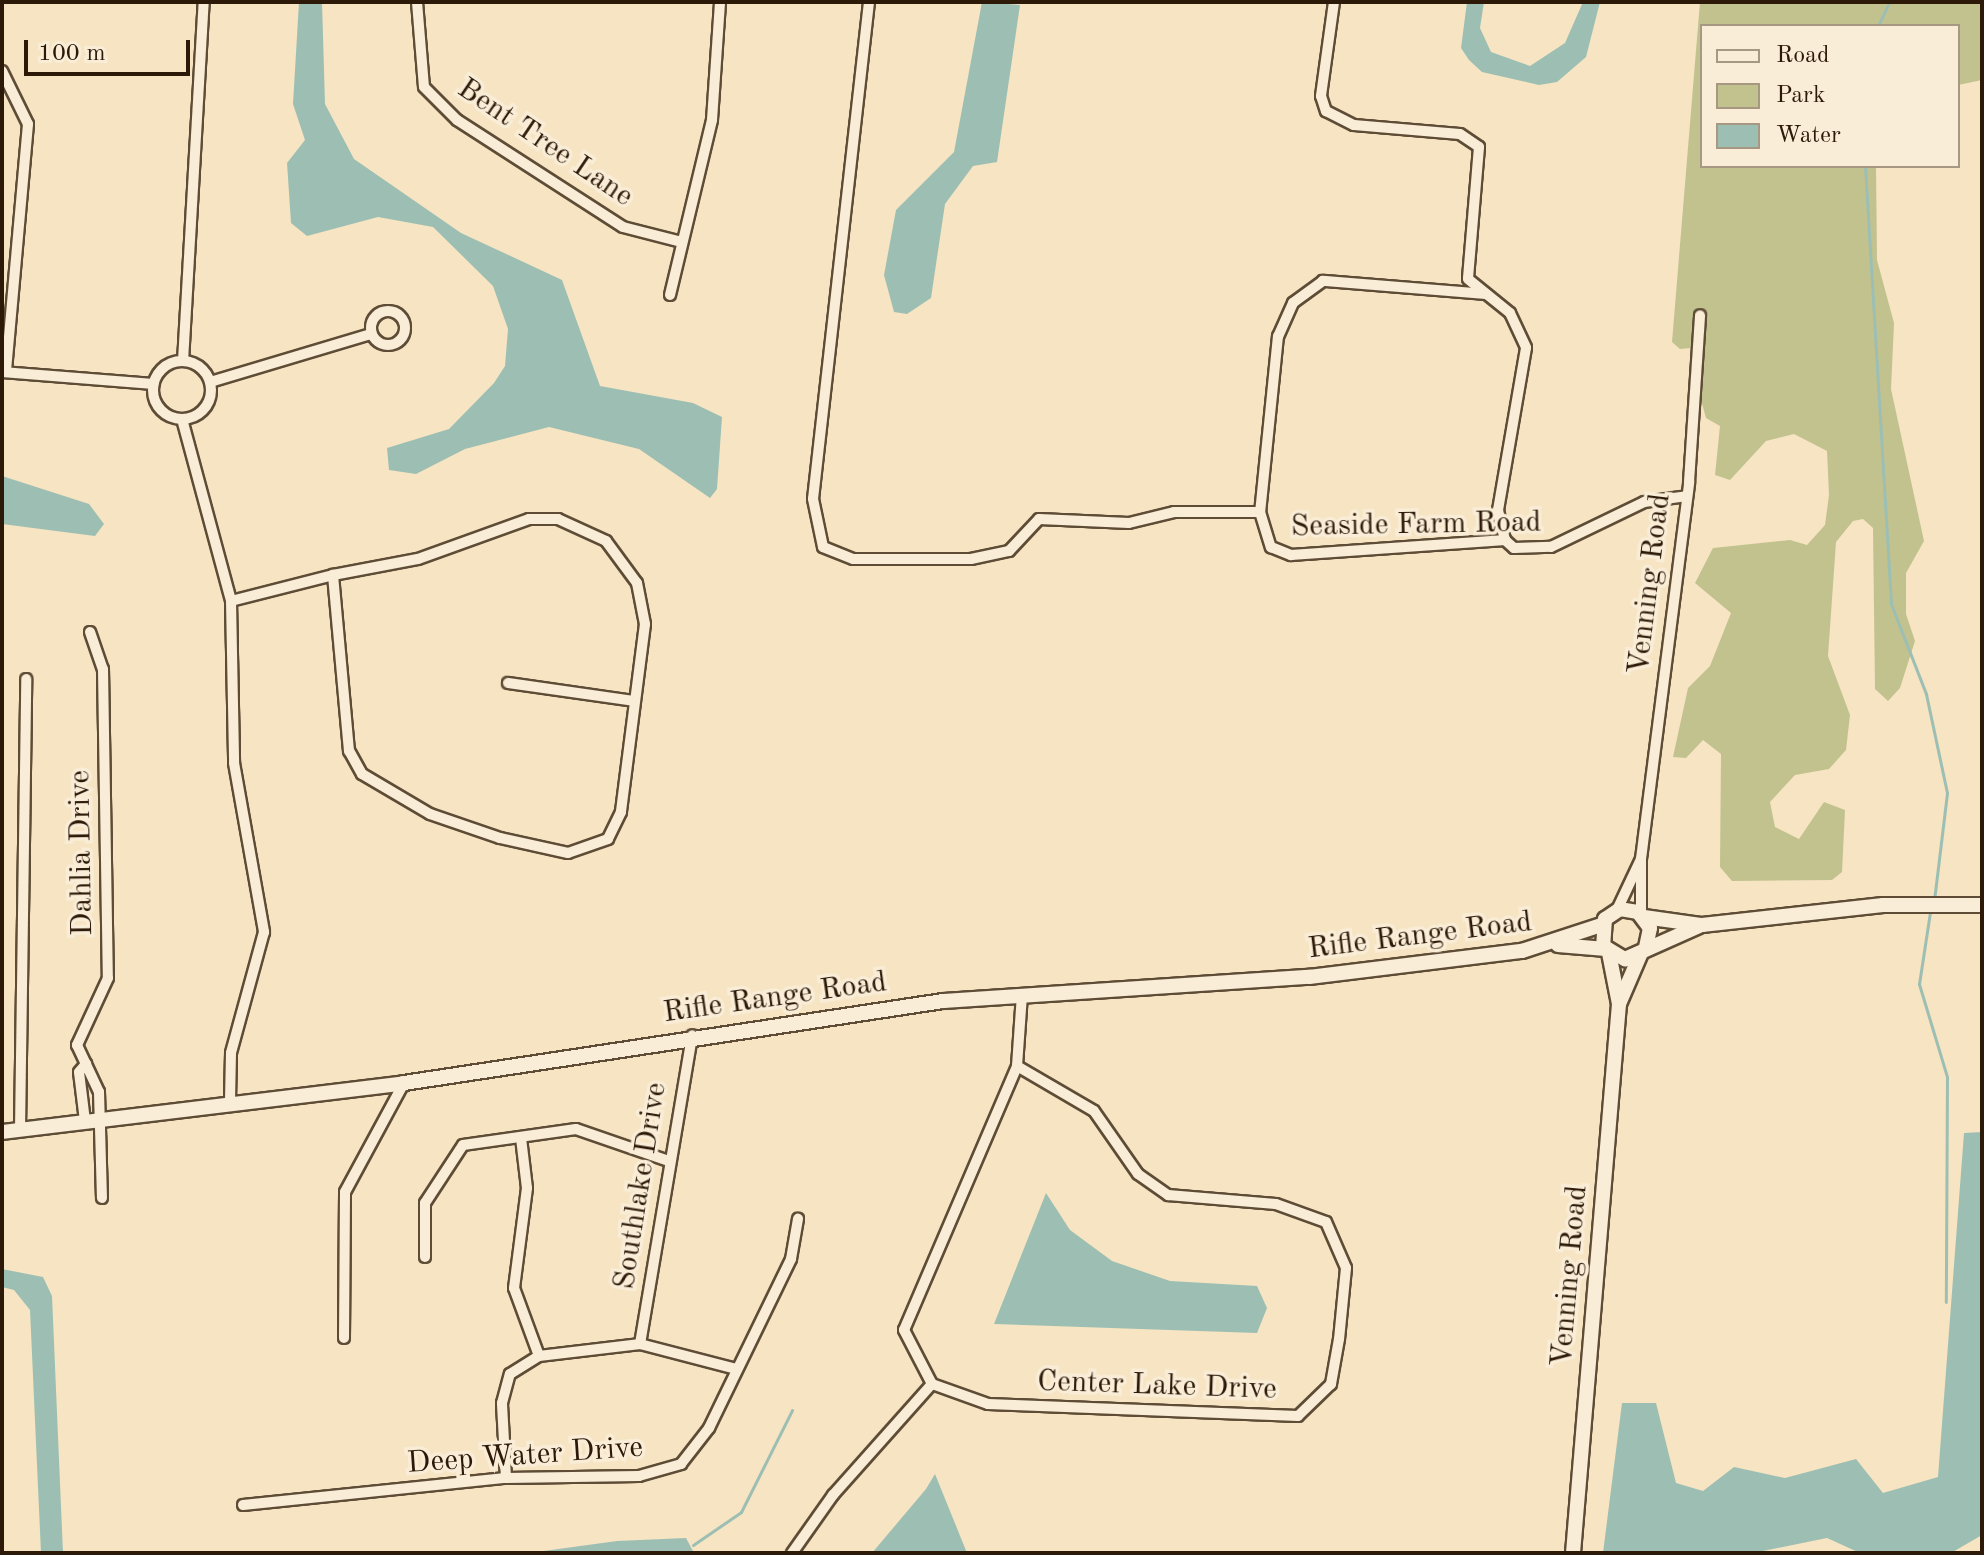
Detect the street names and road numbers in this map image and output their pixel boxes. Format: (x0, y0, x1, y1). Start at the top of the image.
street label: Bent Tree Lane (450, 71, 640, 215)
street label: Venning Road (1621, 491, 1679, 677)
street label: Seaside Farm Road (1290, 505, 1542, 545)
street label: Dahlia Drive (63, 770, 101, 936)
street label: Rifle Range Road (1306, 904, 1534, 968)
street label: Rifle Range Road (661, 964, 889, 1032)
street label: Southlake Drive (607, 1080, 675, 1292)
street label: Venning Road (1544, 1184, 1596, 1368)
street label: Center Lake Drive (1037, 1364, 1277, 1408)
street label: Deep Water Drive (406, 1430, 644, 1482)

